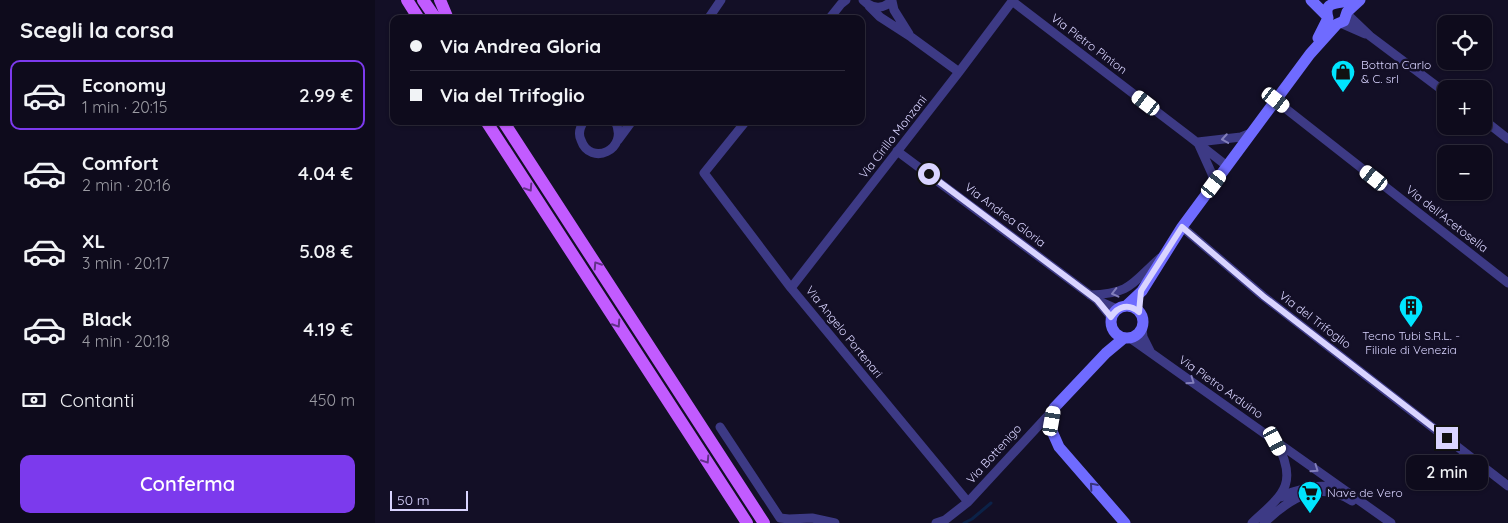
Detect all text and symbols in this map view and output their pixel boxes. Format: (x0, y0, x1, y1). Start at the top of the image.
street label: Via Pietro Pinton (1048, 10, 1130, 77)
map controls (1437, 15, 1492, 200)
button: locate (1437, 15, 1492, 70)
text: Scegli la corsa (20, 16, 174, 44)
text: Via Andrea Gloria (440, 34, 601, 58)
place label: Bottan Carlo & C. srl (1361, 57, 1431, 86)
shop icon: Bottan Carlo & C. srl (1330, 59, 1356, 93)
icon: car (22, 73, 67, 118)
text: Economy (82, 73, 166, 97)
button: + (1437, 80, 1492, 135)
text: 2.99 € (299, 83, 353, 107)
text: Via del Trifoglio (440, 83, 585, 107)
car (1259, 85, 1292, 115)
car (1129, 88, 1162, 118)
street label: Via Cirillo Monzani (856, 92, 930, 181)
text: 1 min · 20:15 (82, 97, 167, 117)
one-way arrow (1220, 134, 1229, 144)
button: − (1437, 145, 1492, 200)
icon: car (22, 151, 67, 196)
text: Comfort (82, 151, 159, 175)
text: 4.04 € (298, 161, 353, 185)
route start (918, 163, 940, 185)
car (1357, 163, 1390, 193)
car (1198, 168, 1229, 200)
text: 2 min · 20:16 (82, 175, 170, 195)
street label: Via Andrea Gloria (962, 179, 1049, 250)
one-way arrow (523, 182, 532, 192)
street label: Via dell'Acetosella (1403, 182, 1491, 255)
icon: car (22, 229, 67, 274)
text: XL (82, 229, 105, 253)
text: 5.08 € (299, 239, 353, 263)
text: 3 min · 20:17 (82, 253, 169, 273)
one-way arrow (594, 262, 603, 271)
street label: Via Angelo Portenari (803, 283, 886, 381)
one-way arrow (1112, 287, 1120, 297)
street label: Via del Trifoglio (1276, 288, 1354, 351)
building icon: Tecno Tubi S.R.L. - Filiale di Venezia (1398, 294, 1424, 328)
icon: car (22, 307, 67, 352)
text: Black (82, 307, 132, 331)
text: 4.19 € (303, 317, 353, 341)
one-way arrow (611, 319, 621, 328)
place label: Tecno Tubi S.R.L. - Filiale di Venezia (1362, 328, 1460, 357)
text: 4 min · 20:18 (82, 331, 170, 351)
street label: Via Pietro Arduino (1176, 352, 1266, 421)
one-way arrow (1186, 375, 1195, 384)
icon: cash (20, 386, 48, 414)
text: Contanti (60, 388, 134, 412)
text: 450 m (309, 390, 355, 410)
car (1042, 405, 1061, 437)
street label: Via Bottenigo (963, 421, 1024, 487)
car (1261, 424, 1288, 458)
route end (1436, 427, 1458, 449)
button: Conferma (20, 455, 355, 513)
one-way arrow (700, 455, 709, 464)
callout: 2 min (1406, 456, 1488, 490)
text: 2 min (1426, 462, 1468, 482)
one-way arrow (1310, 463, 1319, 472)
supermarket icon: Nave de Vero (1297, 480, 1323, 514)
one-way arrow (1090, 483, 1099, 492)
place label: Nave de Vero (1327, 485, 1403, 500)
scale bar (390, 488, 467, 511)
text: 50 m (397, 491, 430, 509)

